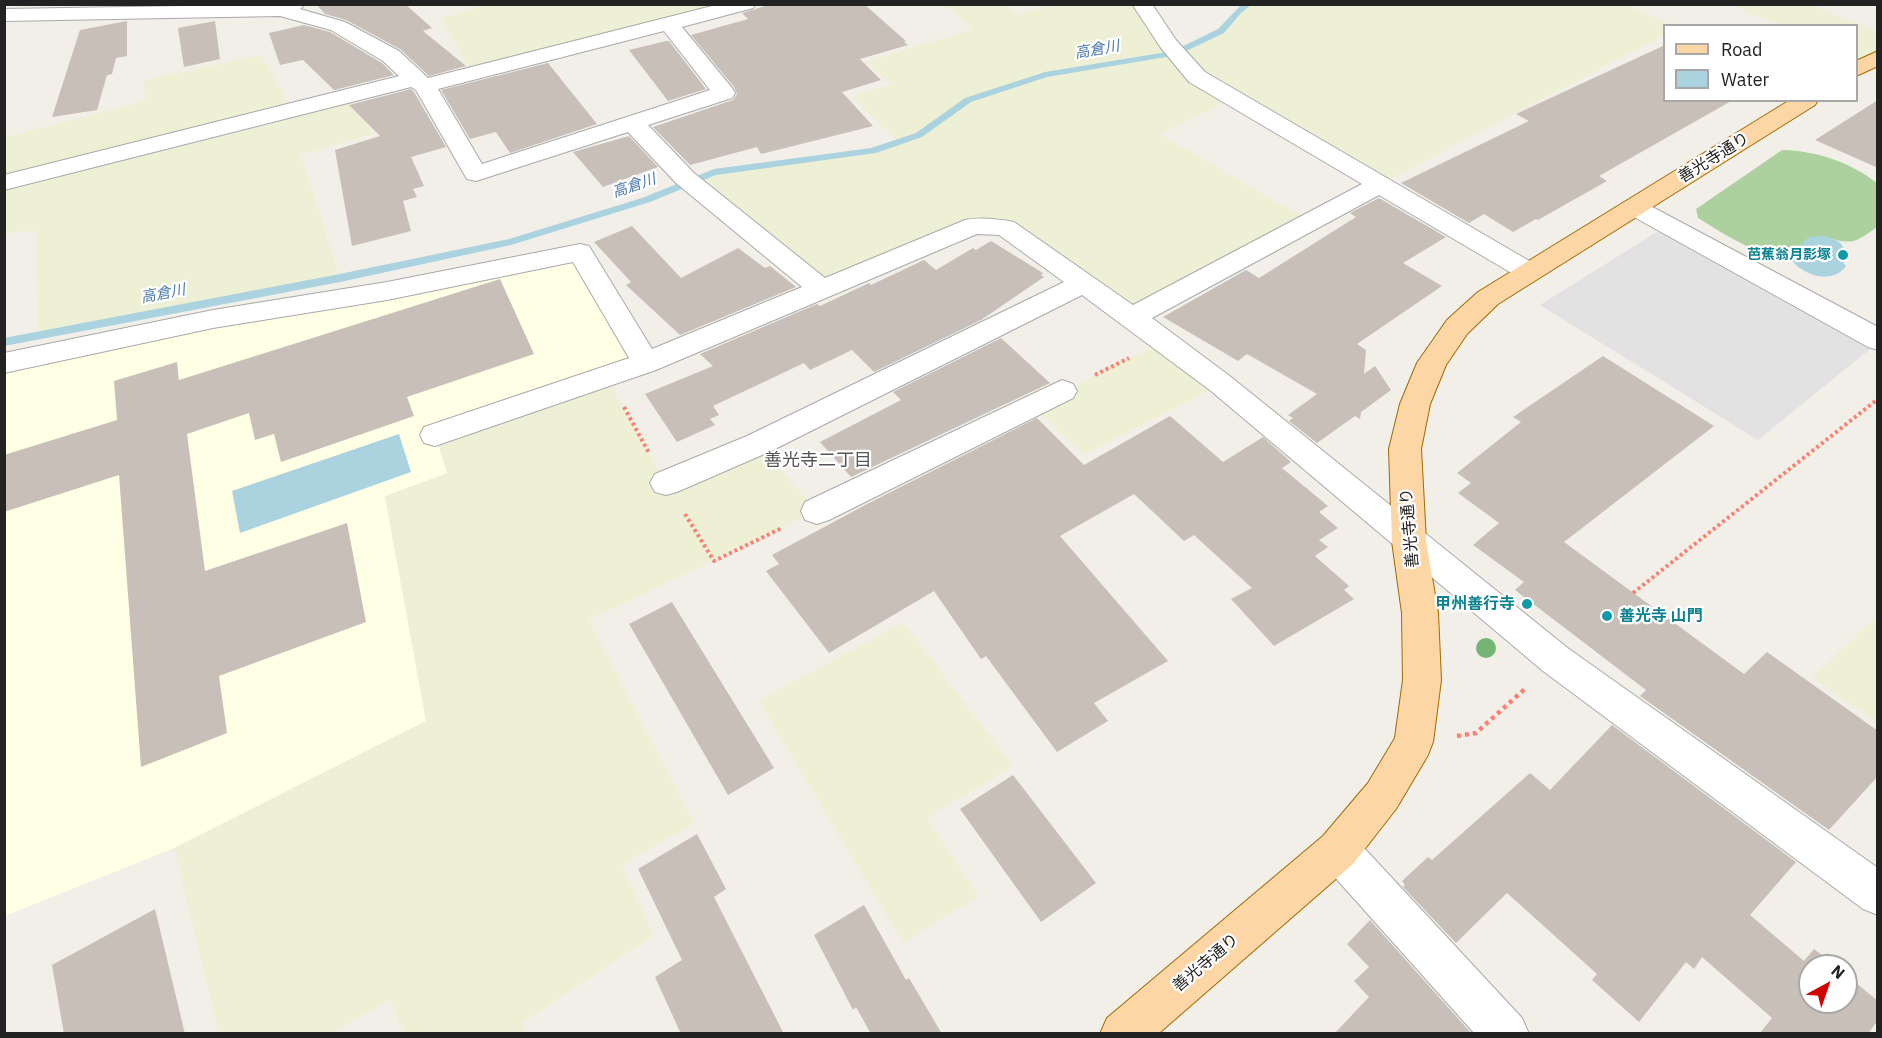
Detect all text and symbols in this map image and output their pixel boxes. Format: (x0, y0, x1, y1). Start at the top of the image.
legend (1663, 24, 1858, 102)
water label: 高倉川 (1073, 37, 1121, 63)
text: Road (1721, 38, 1762, 61)
text: Water (1721, 68, 1769, 91)
street label: 善光寺通り (1675, 129, 1753, 187)
water label: 高倉川 (610, 170, 658, 202)
place label: 芭蕉翁月影塚 (1747, 247, 1831, 263)
marker: 芭蕉翁月影塚 (1836, 248, 1850, 262)
water label: 高倉川 (139, 281, 187, 307)
district label: 善光寺二丁目 (764, 450, 872, 472)
street label: 善光寺通り (1397, 487, 1423, 569)
place label: 甲州善行寺 (1435, 594, 1515, 614)
marker: 甲州善行寺 (1520, 597, 1534, 611)
place label: 善光寺 山門 (1619, 606, 1703, 626)
marker: 善光寺 山門 (1600, 609, 1614, 623)
street label: 善光寺通り (1169, 930, 1243, 996)
north arrow (1798, 954, 1858, 1014)
text: N (1827, 960, 1849, 983)

